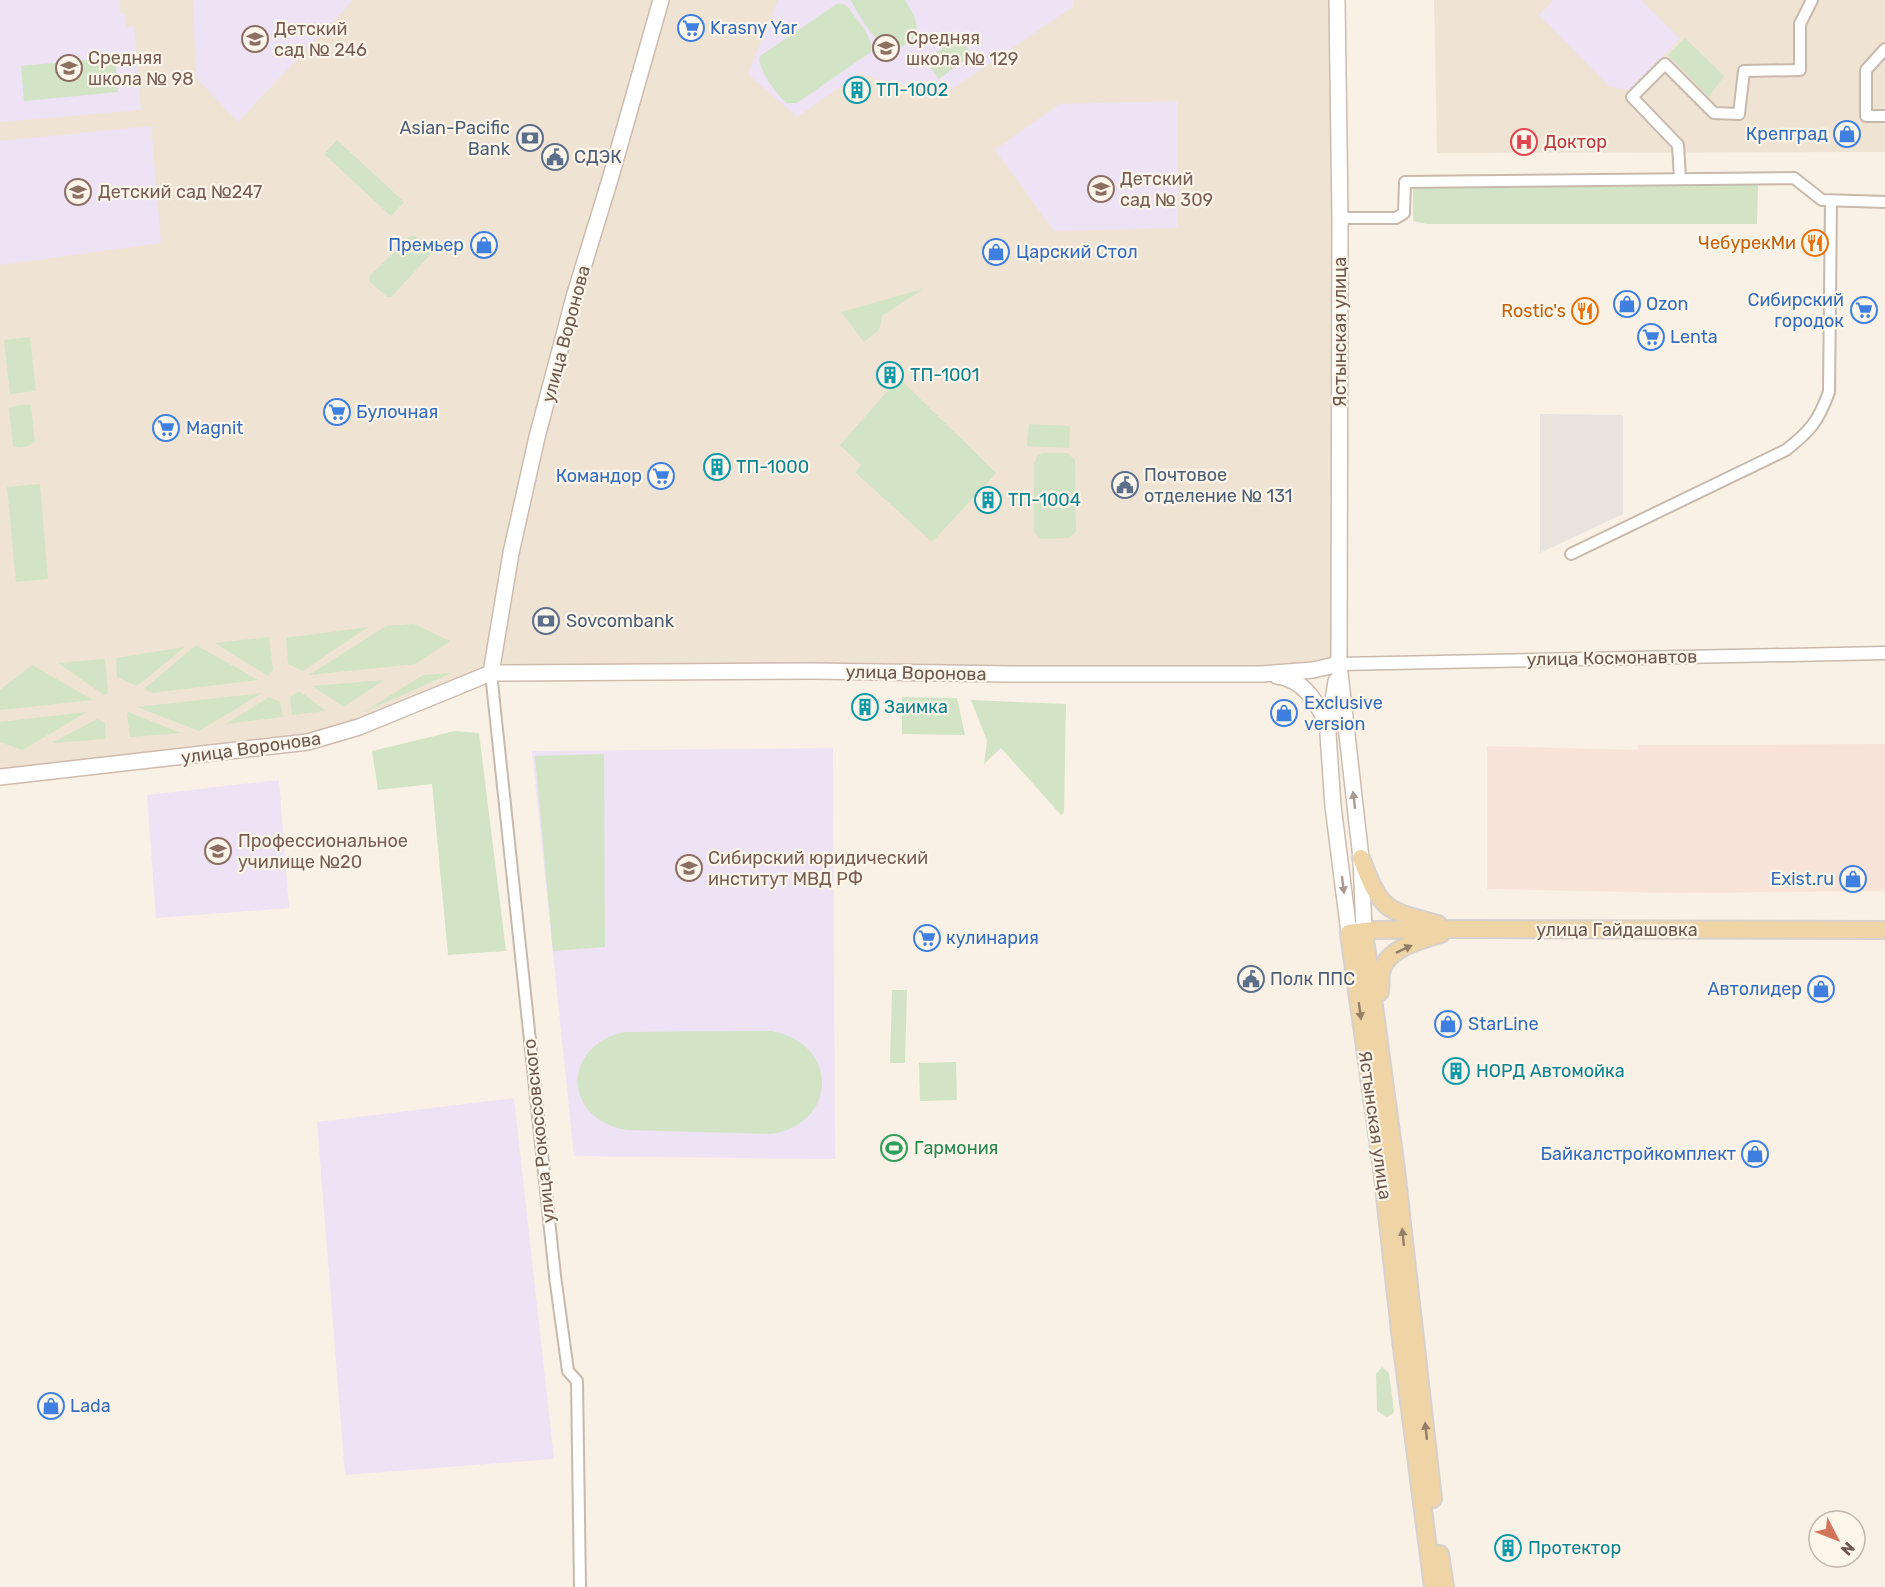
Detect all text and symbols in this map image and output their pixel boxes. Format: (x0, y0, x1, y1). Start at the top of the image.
supermarket icon: Krasny Yar (676, 13, 706, 43)
place label: Krasny Yar (710, 17, 797, 39)
place label: Детский сад № 246 (274, 18, 367, 61)
school or university icon: Детский сад № 246 (240, 24, 270, 54)
place label: Средняя школа № 129 (906, 27, 1019, 70)
school or university icon: Средняя школа № 129 (871, 33, 901, 63)
place label: Средняя школа № 98 (88, 47, 194, 90)
school or university icon: Средняя школа № 98 (54, 53, 84, 83)
building icon: ТП-1002 (842, 75, 872, 105)
place label: ТП-1002 (876, 79, 948, 101)
place label: Asian-Pacific Bank (400, 117, 511, 160)
shop icon: Крепград (1832, 119, 1862, 149)
bank icon: Asian-Pacific Bank (515, 123, 545, 153)
place label: Крепград (1746, 123, 1828, 145)
hospital icon: Доктор (1509, 127, 1539, 157)
place label: Доктор (1544, 131, 1607, 153)
public building icon: СДЭК (540, 142, 570, 172)
place label: СДЭК (574, 146, 622, 168)
place label: Детский сад № 309 (1120, 168, 1213, 211)
school or university icon: Детский сад № 309 (1086, 174, 1116, 204)
school or university icon: Детский сад №247 (63, 177, 93, 207)
place label: Детский сад №247 (98, 181, 262, 203)
restaurant icon: ЧебурекМи (1800, 228, 1830, 258)
shop icon: Премьер (469, 230, 499, 260)
place label: ЧебурекМи (1698, 232, 1796, 254)
place label: Премьер (388, 234, 464, 256)
shop icon: Царский Стол (981, 237, 1011, 267)
place label: Царский Стол (1016, 241, 1138, 263)
street label: Ястынская улица (1329, 257, 1351, 407)
street label: улица Воронова (537, 263, 595, 405)
shop icon: Ozon (1612, 289, 1642, 319)
place label: Сибирский городок (1747, 289, 1844, 332)
place label: Ozon (1646, 293, 1688, 315)
supermarket icon: Сибирский городок (1849, 295, 1879, 325)
restaurant icon: Rostic's (1570, 296, 1600, 326)
place label: Rostic's (1501, 300, 1566, 322)
supermarket icon: Lenta (1636, 322, 1666, 352)
place label: Lenta (1670, 326, 1718, 348)
building icon: ТП-1001 (875, 360, 905, 390)
place label: ТП-1001 (910, 364, 979, 386)
supermarket icon: Булочная (322, 397, 352, 427)
place label: Булочная (356, 401, 438, 423)
supermarket icon: Magnit (151, 413, 181, 443)
place label: Magnit (186, 417, 243, 439)
building icon: ТП-1000 (702, 452, 732, 482)
place label: ТП-1000 (736, 456, 809, 478)
supermarket icon: Командор (646, 461, 676, 491)
place label: Почтовое отделение № 131 (1144, 464, 1292, 507)
place label: Командор (556, 465, 642, 487)
public building icon: Почтовое отделение № 131 (1110, 470, 1140, 500)
building icon: ТП-1004 (973, 485, 1003, 515)
place label: ТП-1004 (1008, 489, 1081, 511)
bank icon: Sovcombank (531, 606, 561, 636)
place label: Sovcombank (566, 610, 675, 632)
street label: улица Космонавтов (1526, 646, 1698, 670)
street label: улица Воронова (845, 661, 987, 685)
building icon: Заимка (850, 692, 880, 722)
place label: Exclusive version (1304, 692, 1383, 735)
place label: Заимка (884, 696, 948, 718)
shop icon: Exclusive version (1269, 698, 1299, 728)
street label: улица Воронова (180, 727, 322, 769)
one-way arrow (1350, 791, 1359, 810)
place label: Профессиональное училище №20 (238, 830, 408, 873)
school or university icon: Профессиональное училище №20 (203, 836, 233, 866)
place label: Сибирский юридический институт МВД РФ (708, 847, 928, 890)
school or university icon: Сибирский юридический институт МВД РФ (674, 853, 704, 883)
shop icon: Exist.ru (1838, 864, 1868, 894)
place label: Exist.ru (1771, 868, 1834, 890)
one-way arrow (1338, 875, 1348, 894)
street label: улица Гайдашовка (1536, 919, 1698, 941)
supermarket icon: кулинария (912, 923, 942, 953)
place label: кулинария (946, 927, 1039, 949)
one-way arrow (1396, 944, 1413, 953)
public building icon: Полк ППС (1236, 964, 1266, 994)
place label: Полк ППС (1270, 968, 1355, 990)
shop icon: Автолидер (1806, 974, 1836, 1004)
place label: Автолидер (1707, 978, 1802, 1000)
one-way arrow (1356, 1002, 1365, 1021)
shop icon: StarLine (1433, 1009, 1463, 1039)
place label: StarLine (1468, 1013, 1539, 1035)
street label: улица Рокоссовского (518, 1038, 560, 1224)
street label: Ястынская улица (1354, 1049, 1396, 1201)
building icon: НОРД Автомойка (1441, 1056, 1471, 1086)
place label: НОРД Автомойка (1476, 1060, 1625, 1082)
sports icon: Гармония (879, 1133, 909, 1163)
place label: Гармония (914, 1137, 998, 1159)
shop icon: Байкалстройкомплект (1740, 1139, 1770, 1169)
place label: Байкалстройкомплект (1541, 1143, 1736, 1165)
one-way arrow (1398, 1228, 1408, 1247)
shop icon: Lada (36, 1391, 66, 1421)
place label: Lada (70, 1395, 111, 1417)
one-way arrow (1421, 1421, 1431, 1440)
north arrow (1807, 1509, 1867, 1569)
building icon: Протектор (1493, 1533, 1523, 1563)
place label: Протектор (1528, 1537, 1621, 1559)
text: N (1837, 1538, 1859, 1559)

